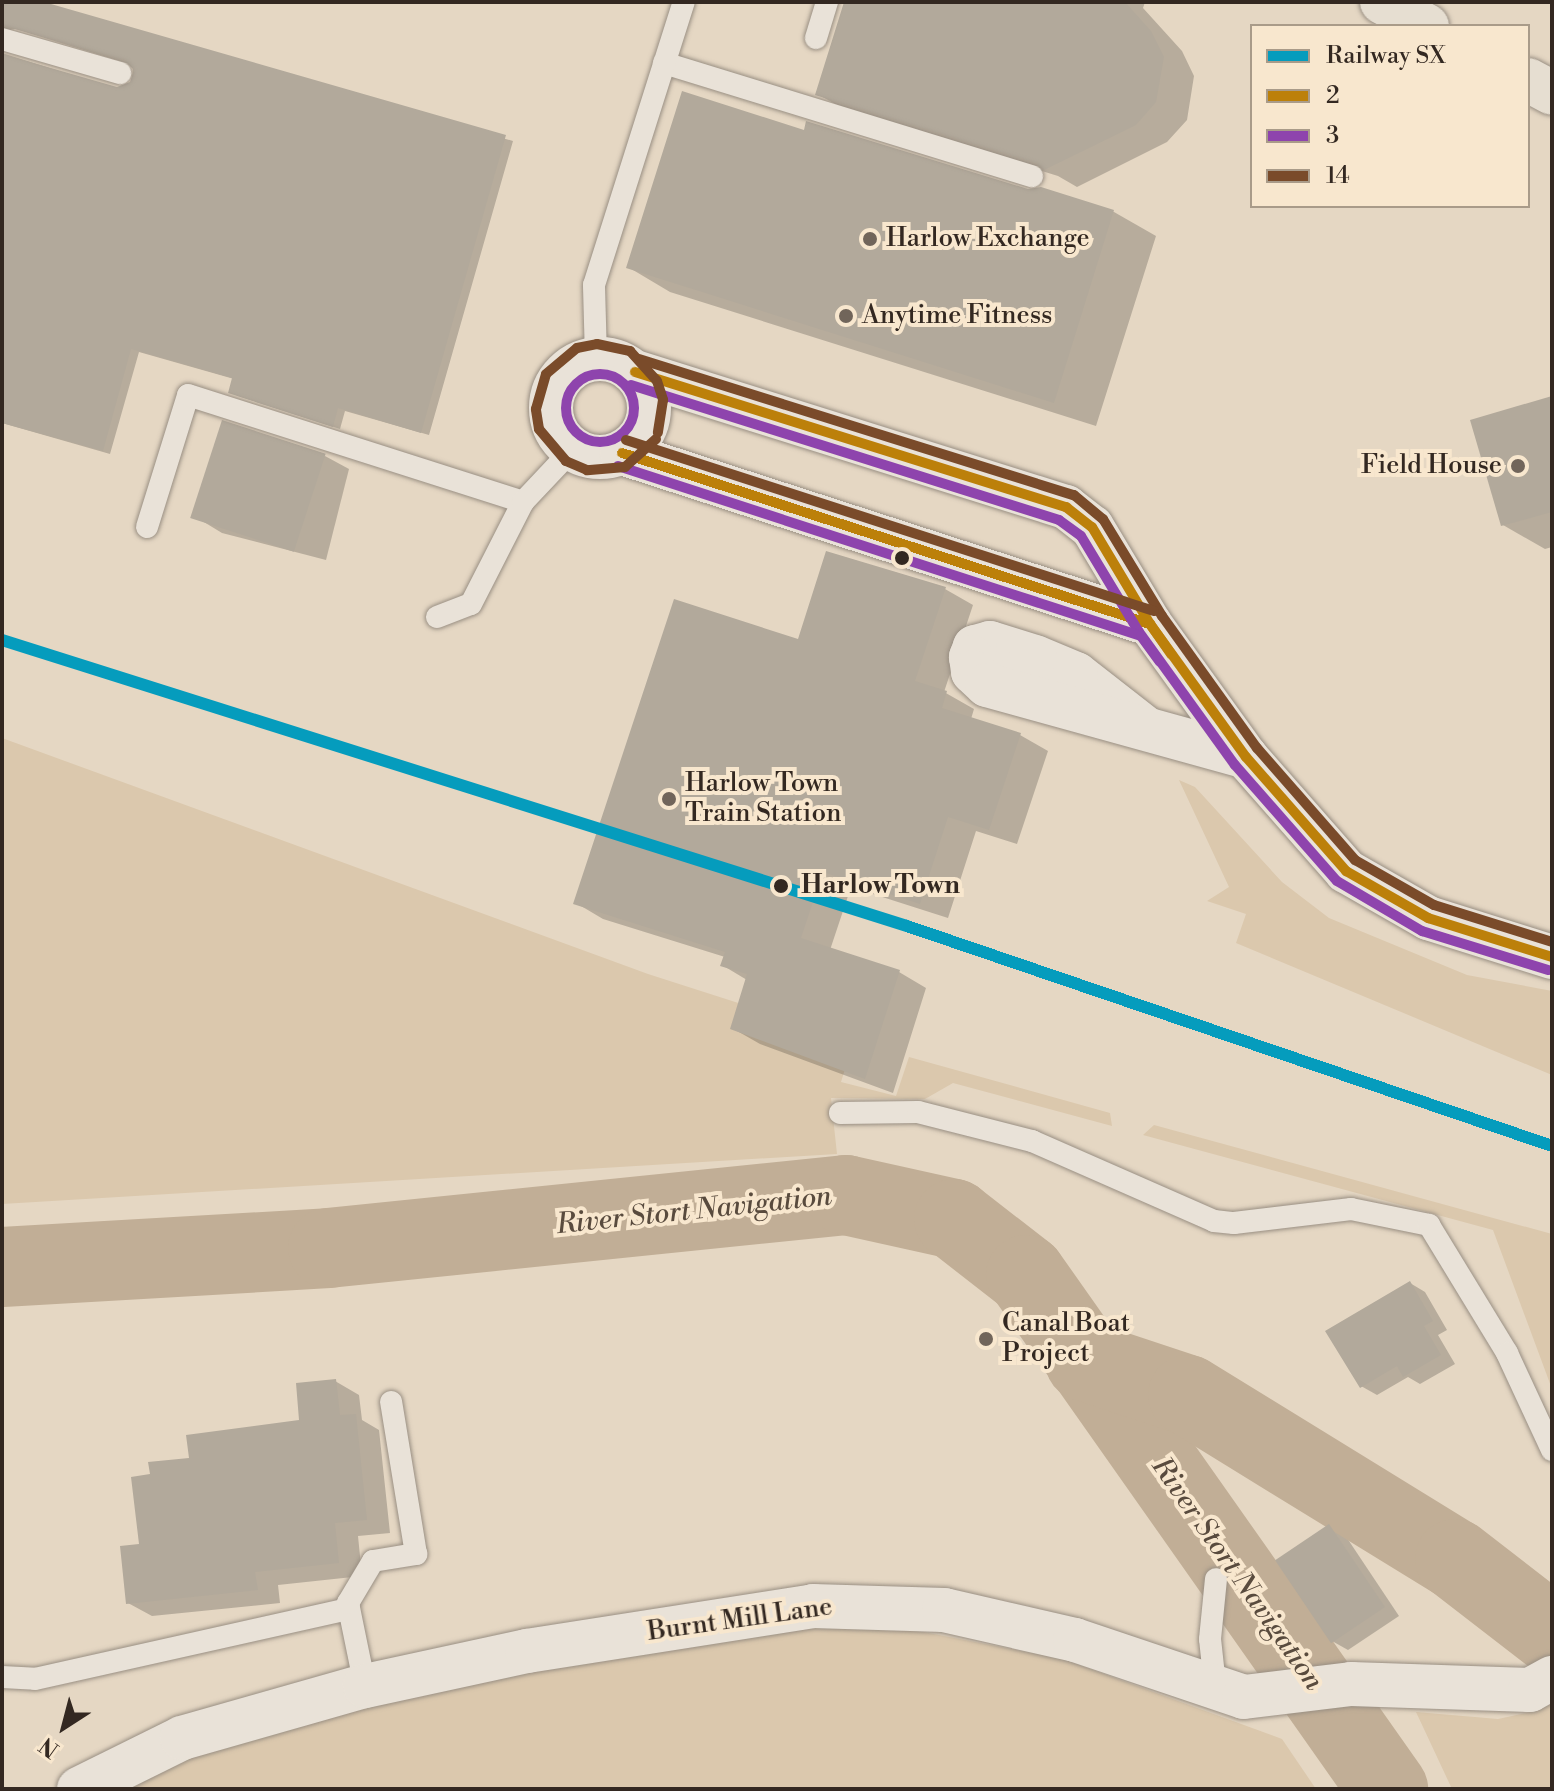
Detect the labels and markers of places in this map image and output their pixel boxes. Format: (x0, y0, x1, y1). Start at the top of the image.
place label: Harlow Exchange (886, 223, 1090, 255)
marker: Harlow Exchange (861, 230, 879, 248)
place label: Anytime Fitness (862, 300, 1052, 332)
marker: Anytime Fitness (837, 307, 855, 325)
place label: Field House (1361, 450, 1502, 482)
marker: Field House (1509, 457, 1527, 475)
unlabelled marker (894, 550, 910, 566)
place label: Harlow Town Train Station (685, 768, 841, 830)
marker: Harlow Town Train Station (660, 790, 678, 808)
place label: Harlow Town (801, 870, 960, 902)
marker: Harlow Town (768, 873, 794, 899)
place label: Canal Boat Project (1002, 1308, 1130, 1370)
marker: Canal Boat Project (977, 1330, 995, 1348)

